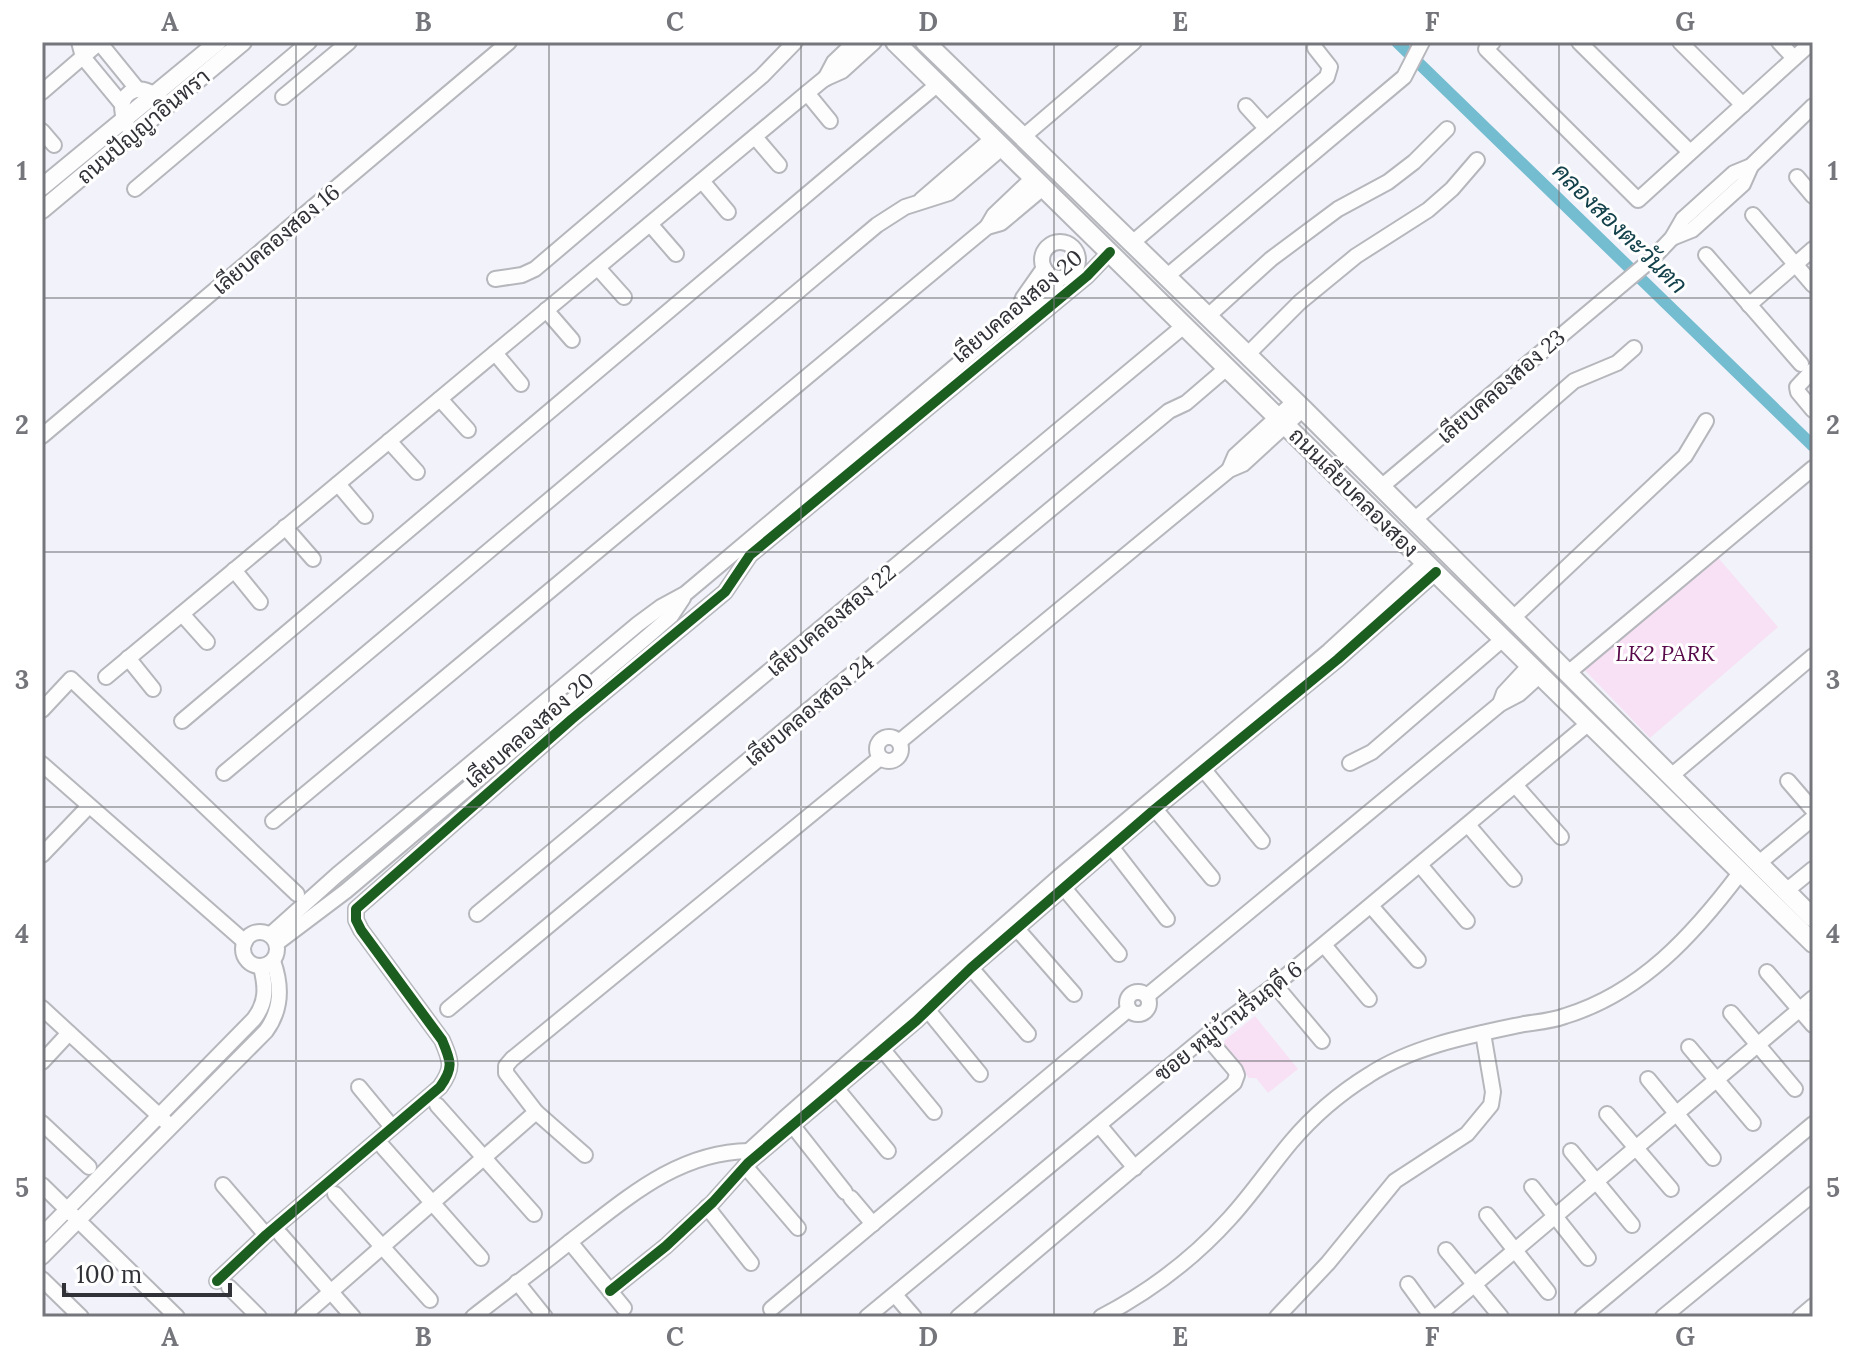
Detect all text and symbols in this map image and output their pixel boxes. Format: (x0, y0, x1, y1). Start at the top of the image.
text: A (161, 5, 179, 38)
text: B (414, 5, 432, 38)
text: C (666, 5, 684, 38)
text: D (918, 5, 938, 38)
text: E (1172, 5, 1188, 38)
text: F (1425, 5, 1440, 38)
text: G (1675, 5, 1695, 38)
street label: ถนนปัญญาอินทรา (71, 62, 215, 190)
text: 1 (17, 154, 27, 187)
text: 1 (1828, 154, 1838, 187)
water label: คลองสองตะวันตก (1546, 156, 1694, 300)
street label: เลียบคลองสอง 16 (207, 178, 345, 300)
street label: เลียบคลองสอง 20 (946, 243, 1088, 369)
street label: เลียบคลองสอง 23 (1431, 323, 1571, 449)
text: 2 (15, 408, 29, 441)
text: 2 (1826, 408, 1840, 441)
street label: ถนนเลียบคลองสอง (1283, 421, 1425, 563)
street label: เลียบคลองสอง 22 (761, 558, 901, 682)
park label: LK2 PARK (1615, 639, 1715, 667)
street label: เลียบคลองสอง 24 (739, 648, 879, 772)
text: 3 (15, 663, 29, 696)
text: 3 (1826, 663, 1840, 696)
street label: เลียบคลองสอง 20 (459, 666, 599, 794)
text: 4 (15, 917, 29, 950)
text: 4 (1826, 917, 1840, 950)
street label: ซอย หมู่บ้านรื่นฤดี 6 (1145, 951, 1309, 1089)
text: 5 (15, 1171, 29, 1204)
text: 5 (1826, 1171, 1840, 1204)
scale bar (64, 1247, 230, 1297)
text: 100 m (76, 1259, 142, 1290)
text: A (161, 1320, 179, 1353)
text: B (414, 1320, 432, 1353)
text: C (666, 1320, 684, 1353)
text: D (918, 1320, 938, 1353)
text: E (1172, 1320, 1188, 1353)
text: F (1425, 1320, 1440, 1353)
text: G (1675, 1320, 1695, 1353)

